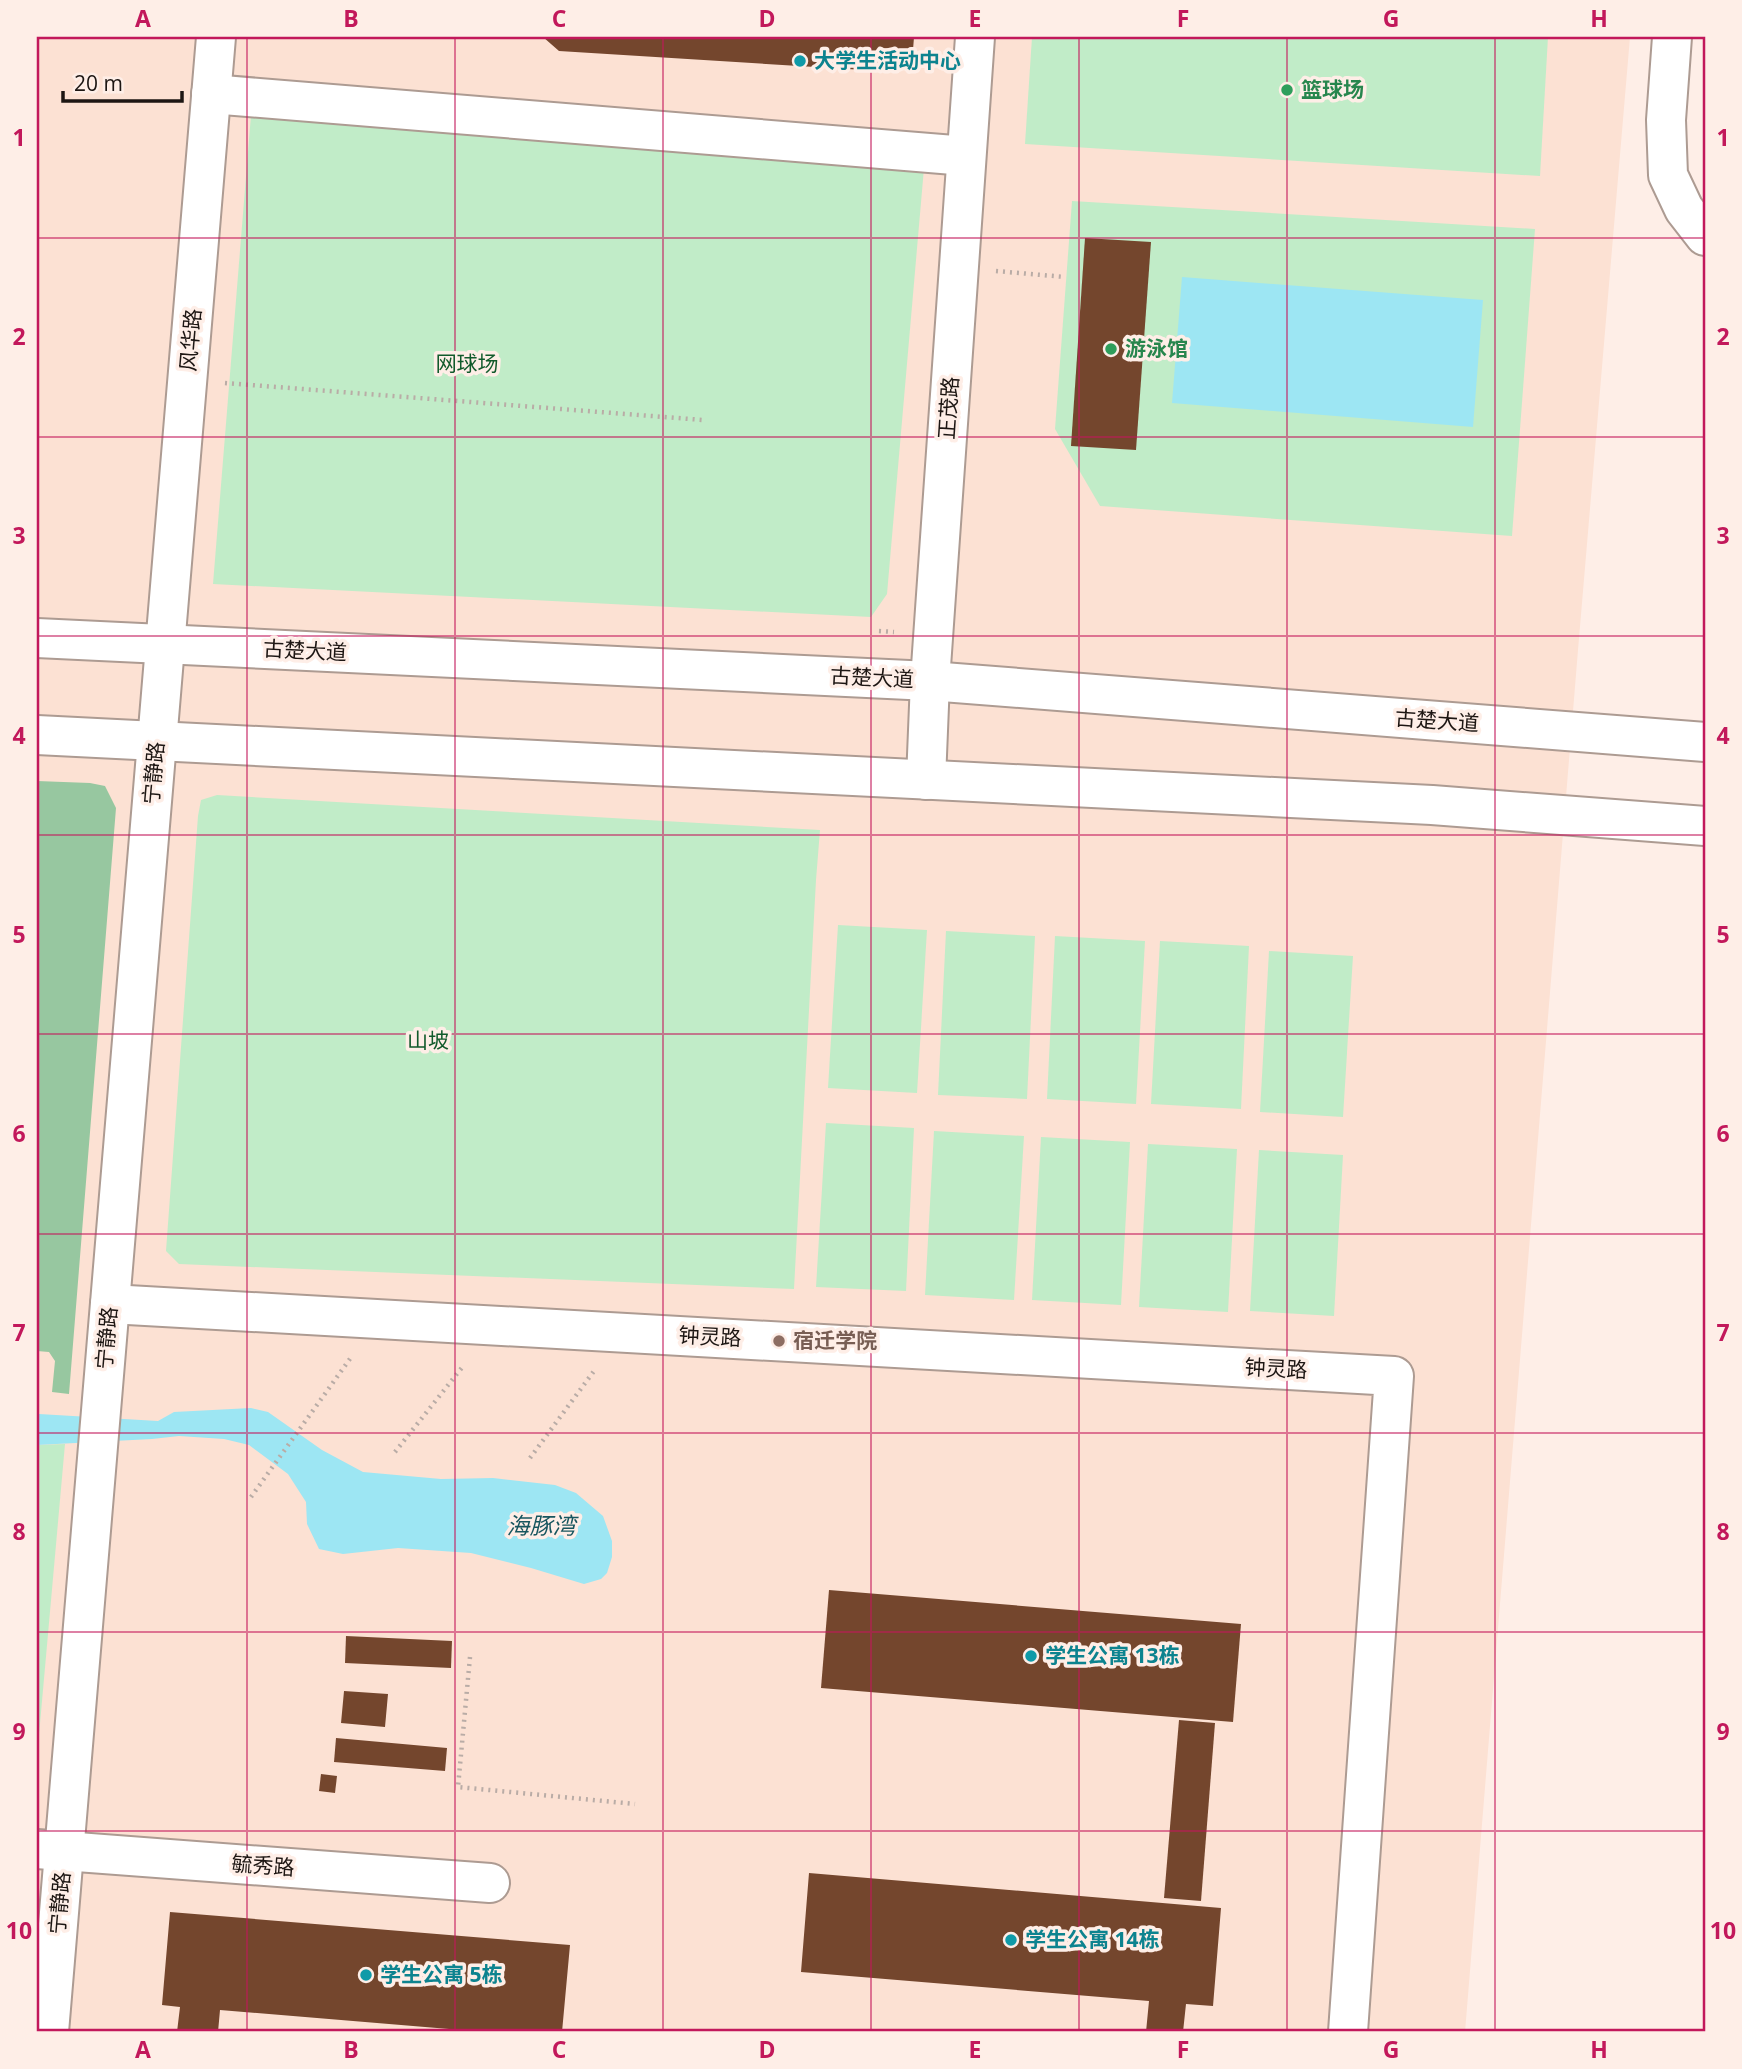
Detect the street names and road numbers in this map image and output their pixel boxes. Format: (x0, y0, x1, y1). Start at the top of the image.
street label: 风华路 (173, 307, 207, 373)
street label: 正茂路 (932, 376, 964, 440)
street label: 古楚大道 (262, 634, 348, 666)
street label: 古楚大道 (829, 661, 915, 693)
street label: 古楚大道 (1394, 703, 1480, 737)
street label: 宁静路 (136, 740, 170, 806)
street label: 宁静路 (89, 1305, 123, 1371)
street label: 钟灵路 (678, 1320, 742, 1352)
street label: 钟灵路 (1244, 1352, 1308, 1384)
street label: 毓秀路 (231, 1849, 295, 1881)
street label: 宁静路 (42, 1870, 76, 1936)

